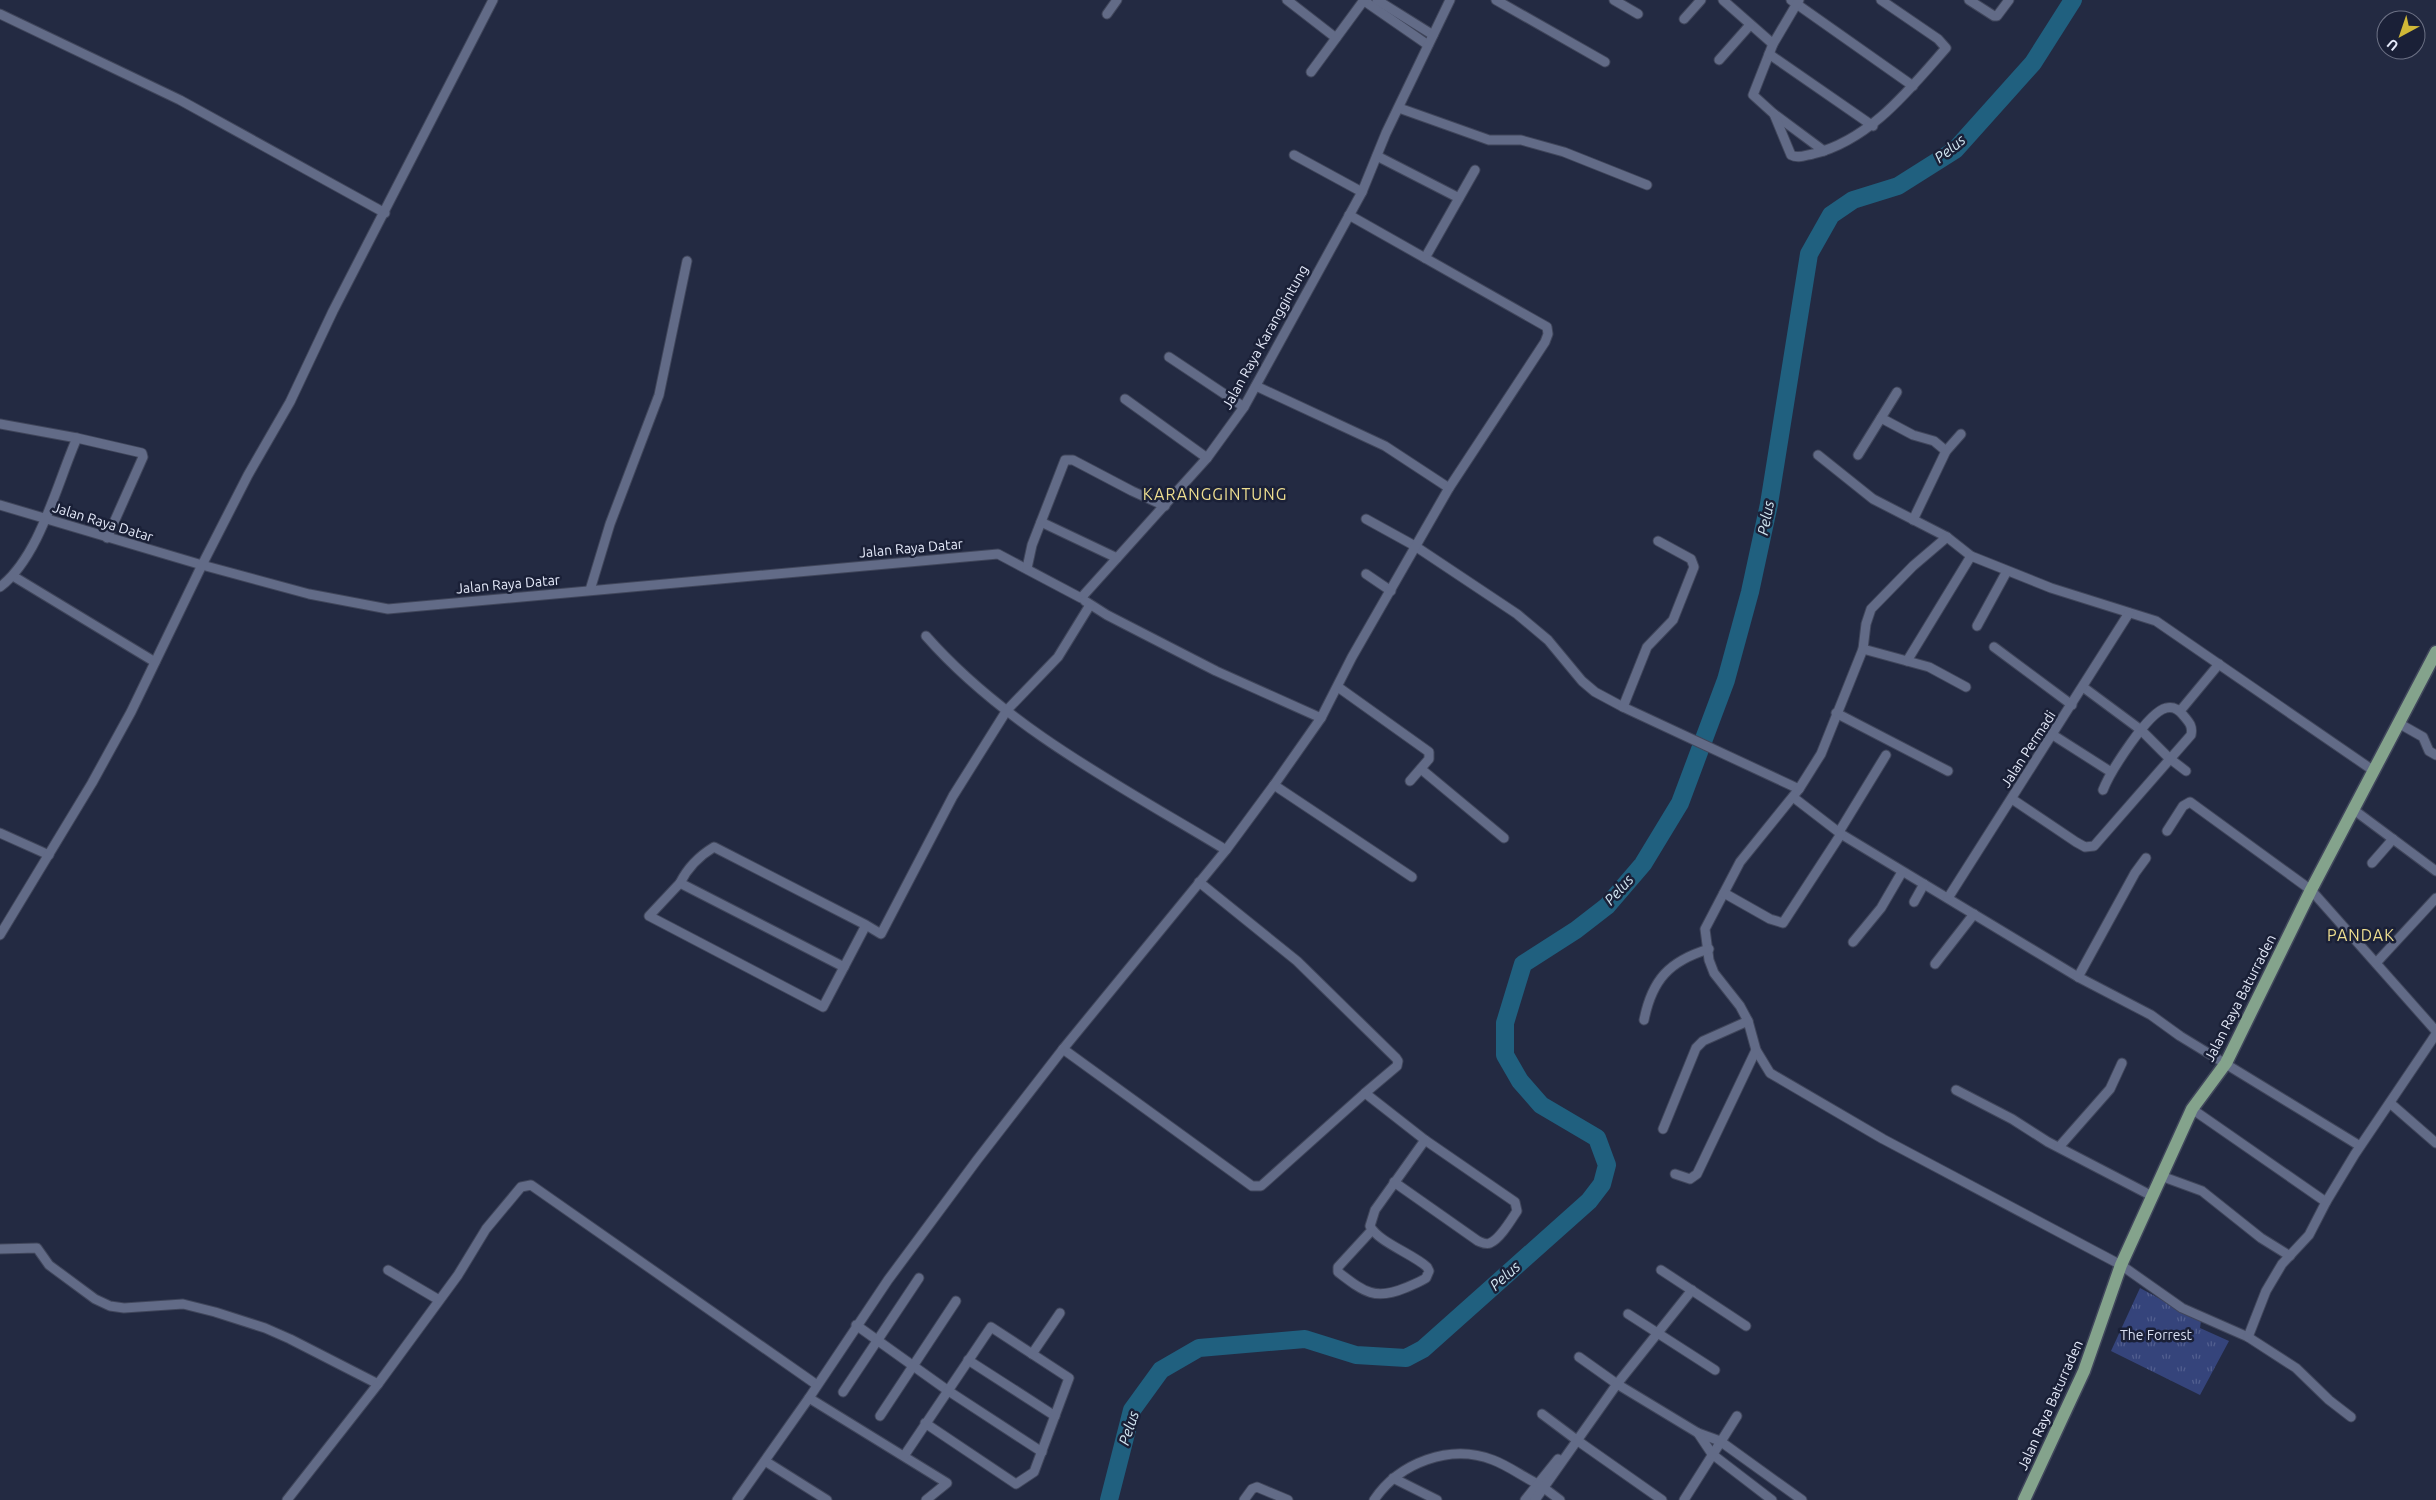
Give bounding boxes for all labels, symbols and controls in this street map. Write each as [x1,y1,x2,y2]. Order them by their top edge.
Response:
north arrow [2376,10,2426,60]
text: U [2384,36,2402,54]
water label: Pelus [1931,131,1969,166]
street label: Jalan Raya Karanggintung [1219,262,1311,412]
district label: KARANGGINTUNG [1143,485,1287,503]
water label: Pelus [1754,498,1777,537]
street label: Jalan Raya Datar [51,499,156,545]
street label: Jalan Raya Datar [858,535,964,561]
street label: Jalan Raya Datar [455,571,561,597]
street label: Jalan Permadi [1997,708,2059,790]
water label: Pelus [1601,870,1637,908]
district label: PANDAK [2327,926,2395,944]
street label: Jalan Raya Baturraden [2201,932,2279,1064]
water label: Pelus [1486,1257,1524,1294]
park label: The Forrest [2120,1327,2193,1343]
street label: Jalan Raya Baturraden [2014,1338,2086,1472]
water label: Pelus [1115,1408,1142,1447]

